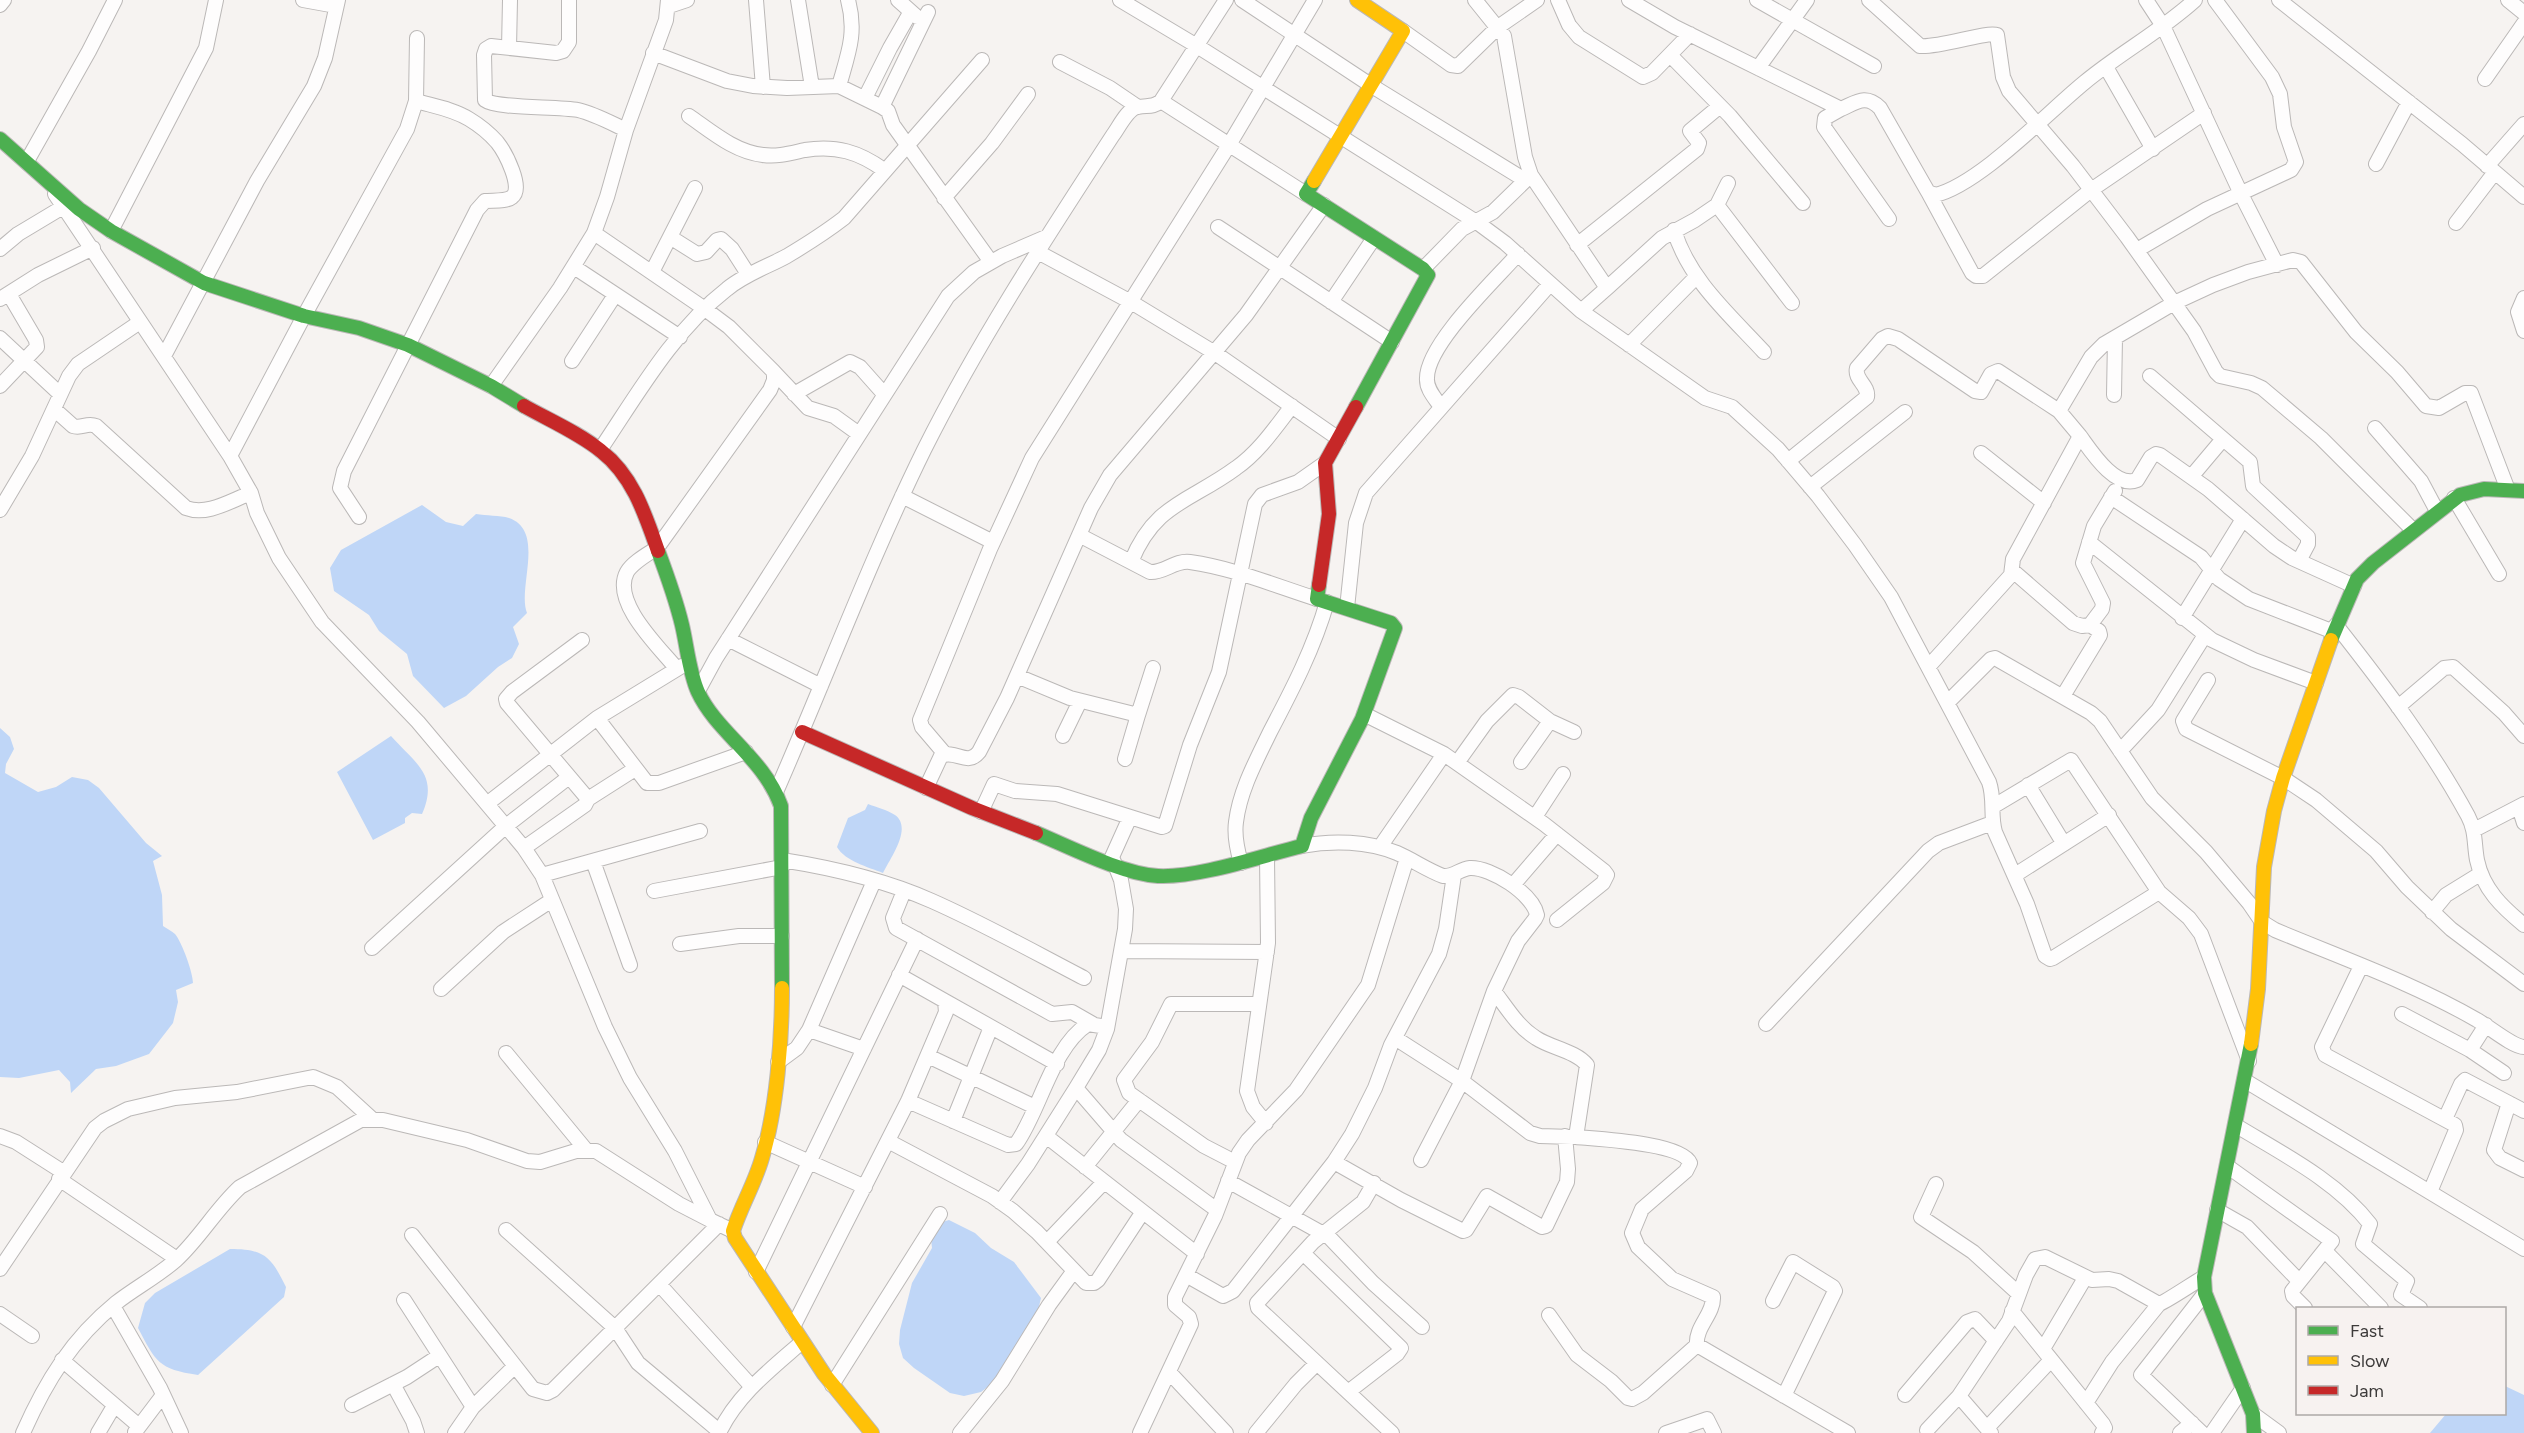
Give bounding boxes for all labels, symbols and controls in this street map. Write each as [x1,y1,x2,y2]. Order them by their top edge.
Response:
legend [2296,1307,2506,1415]
text: Fast [2350,1320,2384,1342]
text: Slow [2350,1350,2389,1372]
text: Jam [2350,1380,2384,1402]

